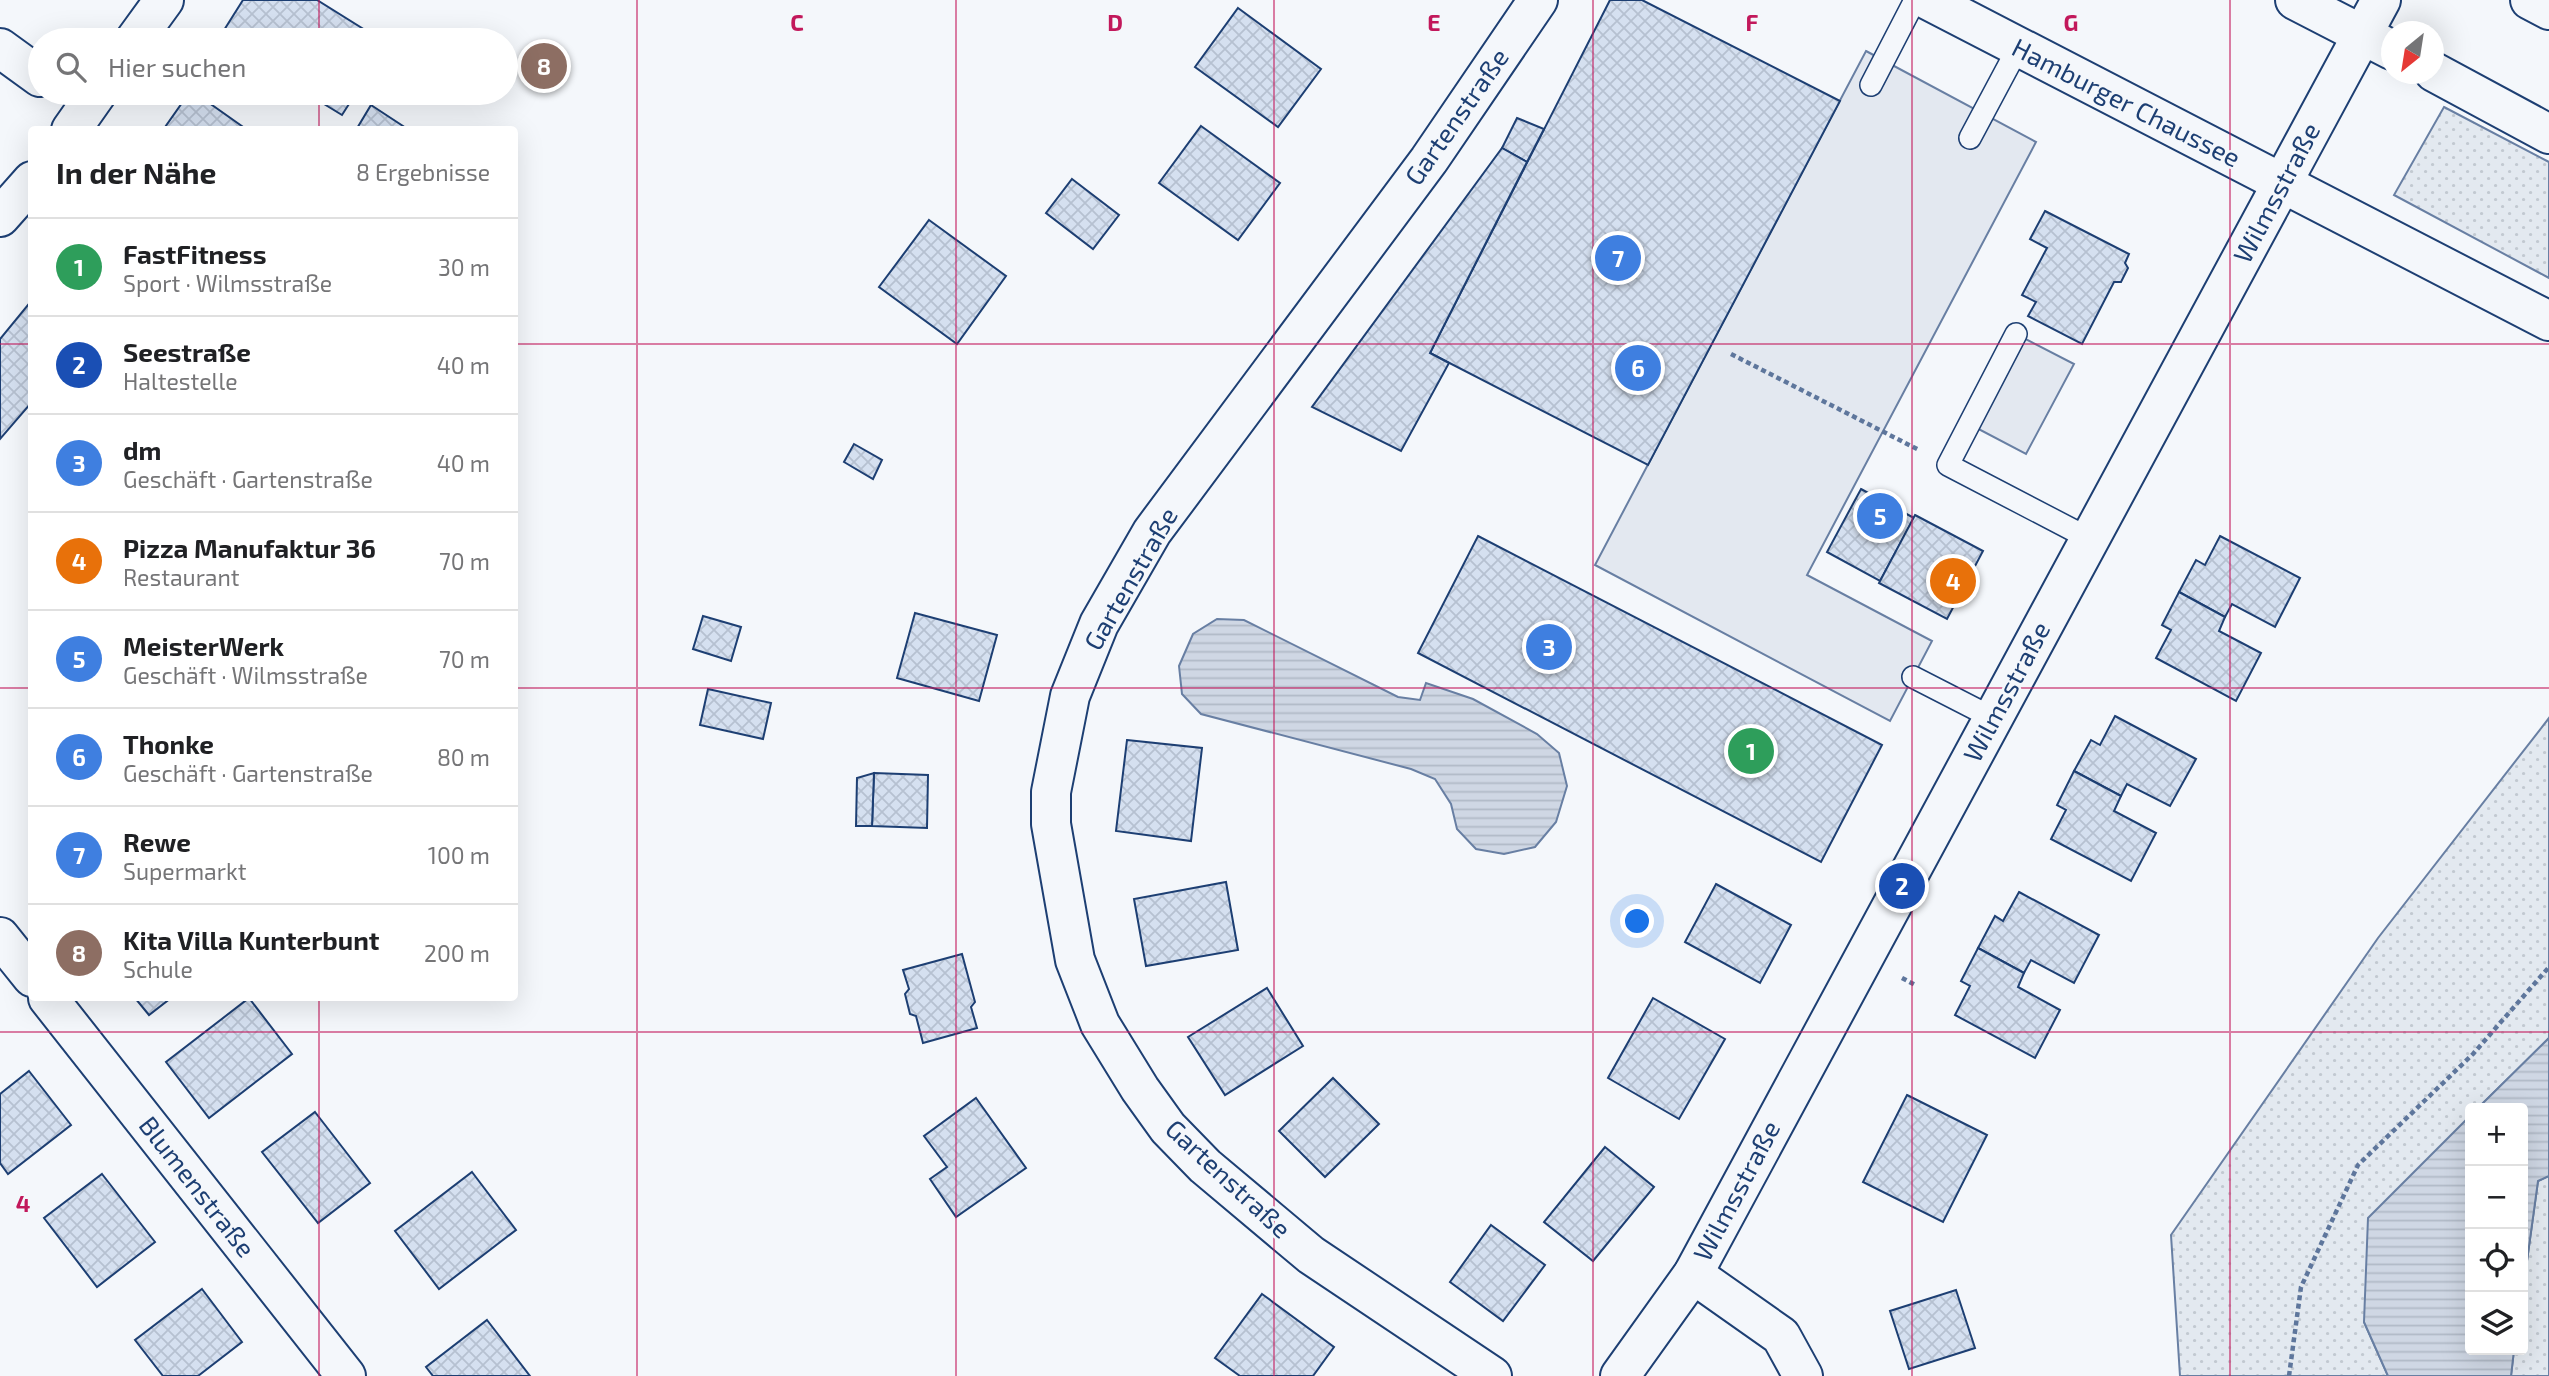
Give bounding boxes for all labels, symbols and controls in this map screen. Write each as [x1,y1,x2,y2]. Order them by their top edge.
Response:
text: C [790,8,804,36]
text: D [1107,8,1123,36]
text: E [1427,8,1441,36]
text: F [1746,8,1759,36]
text: G [2064,8,2078,36]
north arrow [2381,21,2444,84]
search box [28,28,518,105]
street label: Hamburger Chaussee [2007,31,2246,173]
pin: 8 [521,40,567,92]
street label: Gartenstraße [1397,42,1514,190]
icon: search [52,48,90,86]
text: Hier suchen [108,51,246,82]
street label: Wilmsstraße [2226,117,2326,268]
text: In der Nähe [56,154,217,190]
text: 8 Ergebnisse [356,158,490,186]
pin: 7 [1595,232,1641,284]
text: FastFitness [123,238,266,269]
text: 1 [74,253,84,281]
text: 30 m [438,253,490,281]
text: Sport · Wilmsstraße [123,269,332,297]
text: Seestraße [123,336,251,367]
pin: 6 [1615,342,1661,394]
text: 2 [72,351,86,379]
text: 40 m [437,351,490,379]
text: Haltestelle [123,367,238,395]
text: dm [123,434,161,465]
text: 3 [72,449,86,477]
text: 40 m [437,449,490,477]
text: Geschäft · Gartenstraße [123,465,373,493]
pin: 5 [1857,490,1903,542]
street label: Gartenstraße [1076,502,1183,655]
text: Pizza Manufaktur 36 [123,532,376,563]
text: 4 [72,547,86,575]
text: 70 m [439,547,490,575]
pin: 4 [1930,555,1976,607]
text: Restaurant [123,563,240,591]
street label: Wilmsstraße [1956,616,2056,767]
pin: 3 [1526,621,1572,673]
text: MeisterWerk [123,630,284,661]
text: 5 [73,645,85,673]
text: 70 m [439,645,490,673]
text: Geschäft · Wilmsstraße [123,661,368,689]
pin: 1 [1728,725,1774,777]
text: Thonke [123,728,214,759]
text: 6 [72,743,86,771]
text: 80 m [437,743,490,771]
text: Geschäft · Gartenstraße [123,759,373,787]
text: Rewe [123,826,191,857]
text: 7 [73,841,85,869]
text: 100 m [428,841,490,869]
text: Supermarkt [123,857,246,885]
pin: 2 [1879,860,1925,912]
your location [1620,904,1654,938]
text: Kita Villa Kunterbunt [123,924,379,955]
text: 8 [72,939,86,967]
text: 200 m [424,939,490,967]
text: Schule [123,955,193,983]
map controls [2465,1103,2528,1355]
button: + [2465,1103,2528,1166]
street label: Blumenstraße [134,1110,263,1263]
street label: Gartenstraße [1160,1112,1298,1244]
street label: Wilmsstraße [1686,1115,1786,1266]
button: − [2465,1166,2528,1229]
text: 4 [16,1189,30,1217]
button: locate [2465,1229,2528,1292]
button: layers [2465,1292,2528,1355]

